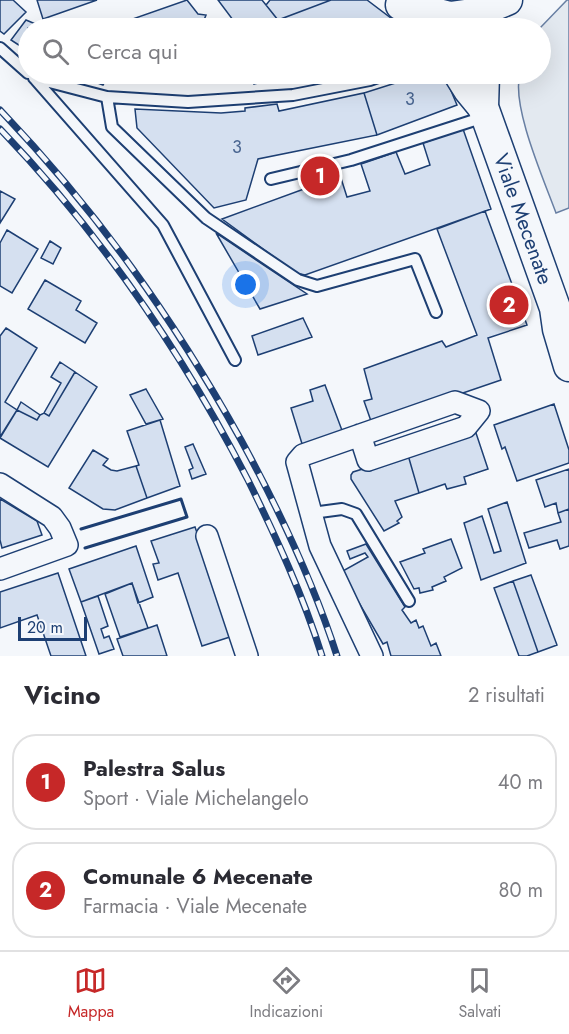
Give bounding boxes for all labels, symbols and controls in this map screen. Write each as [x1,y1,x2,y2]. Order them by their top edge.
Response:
search box [18,18,551,84]
icon: search [39,35,72,68]
text: Cerca qui [87,35,178,67]
house number: 3 [405,86,415,112]
house number: 3 [232,134,242,160]
street label: Viale Mecenate [486,149,560,289]
pin: 1 [300,154,340,198]
your location [231,270,260,299]
pin: 2 [490,282,528,328]
scale bar [18,614,87,642]
text: 20 m [27,616,63,639]
text: Vicino [24,676,101,714]
text: 2 risultati [468,681,545,710]
text: Palestra Salus [83,752,225,784]
text: 1 [40,768,51,797]
text: 40 m [498,768,543,797]
text: Sport · Viale Michelangelo [83,784,309,813]
text: Comunale 6 Mecenate [83,860,313,892]
text: 2 [39,876,52,905]
text: 80 m [498,876,543,905]
text: Farmacia · Viale Mecenate [83,892,307,921]
tab: Mappa [68,964,114,1023]
tab: Indicazioni [249,964,323,1023]
tab: Salvati [458,964,501,1023]

